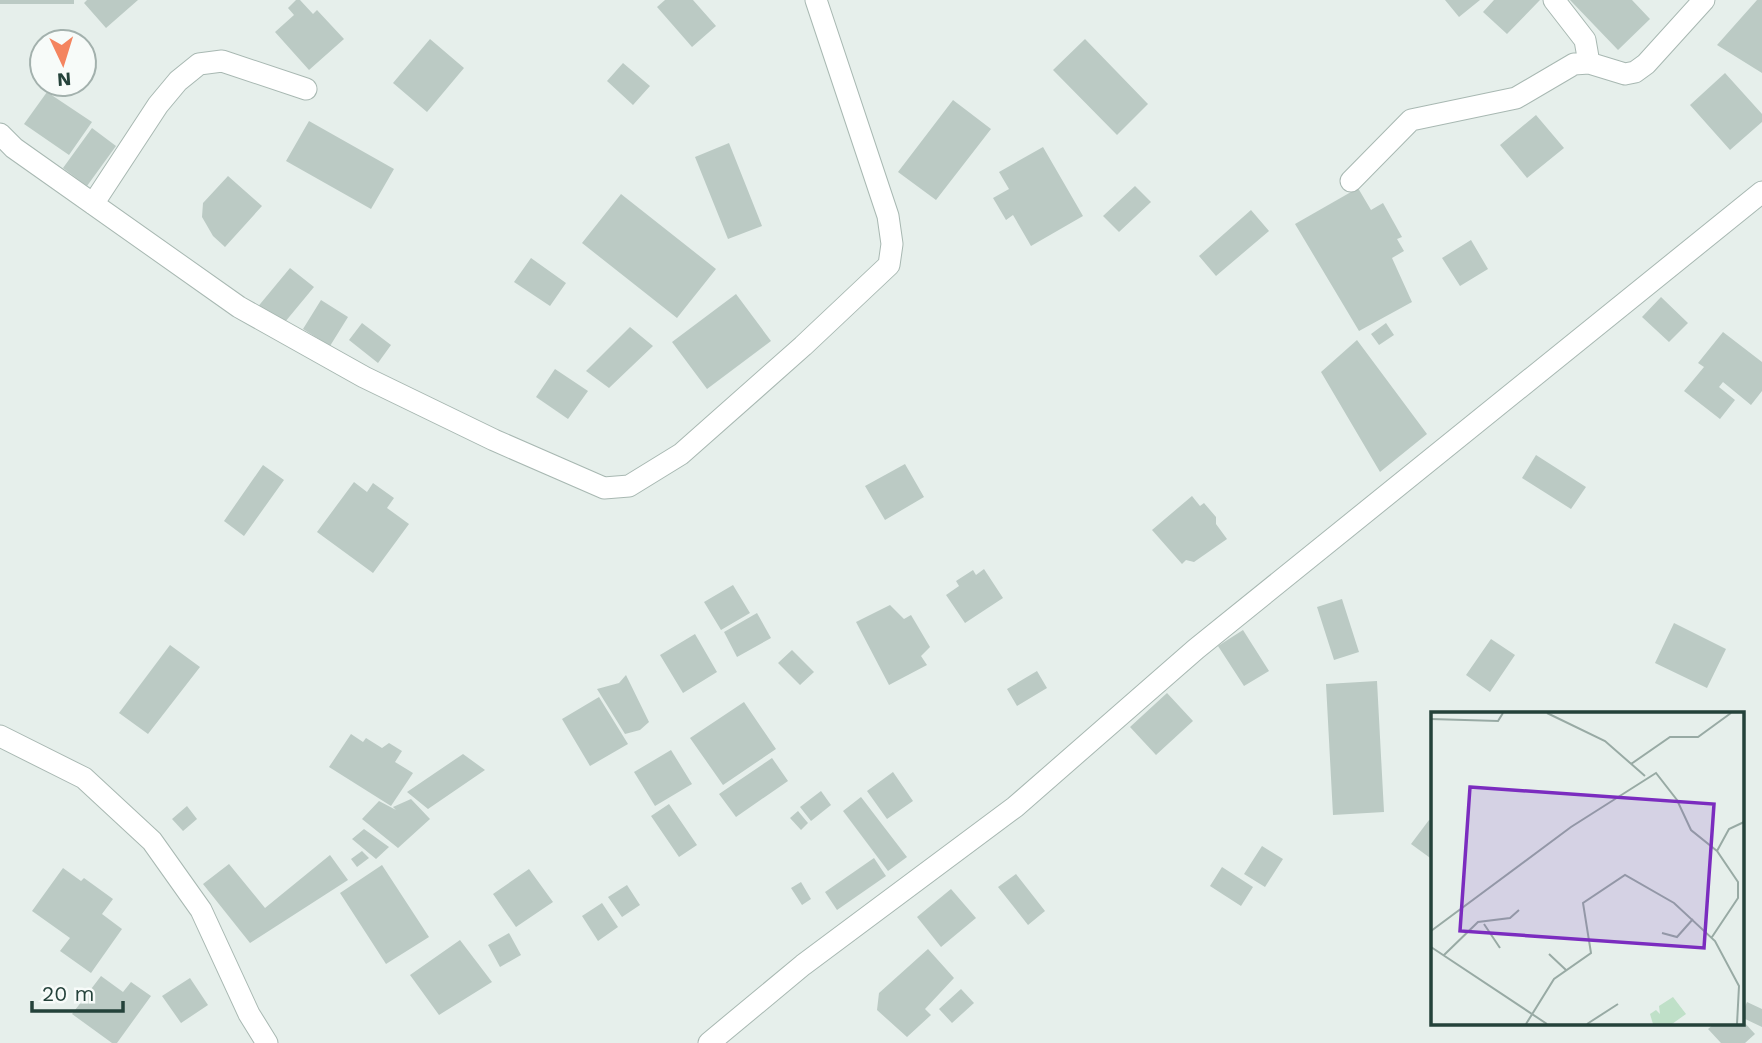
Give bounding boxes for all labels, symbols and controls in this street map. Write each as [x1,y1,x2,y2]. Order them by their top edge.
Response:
north arrow [28,28,98,98]
text: N [56,67,72,91]
inset map [1431,712,1744,1026]
scale bar [32,970,122,1014]
text: 20 m [42,981,94,1006]

